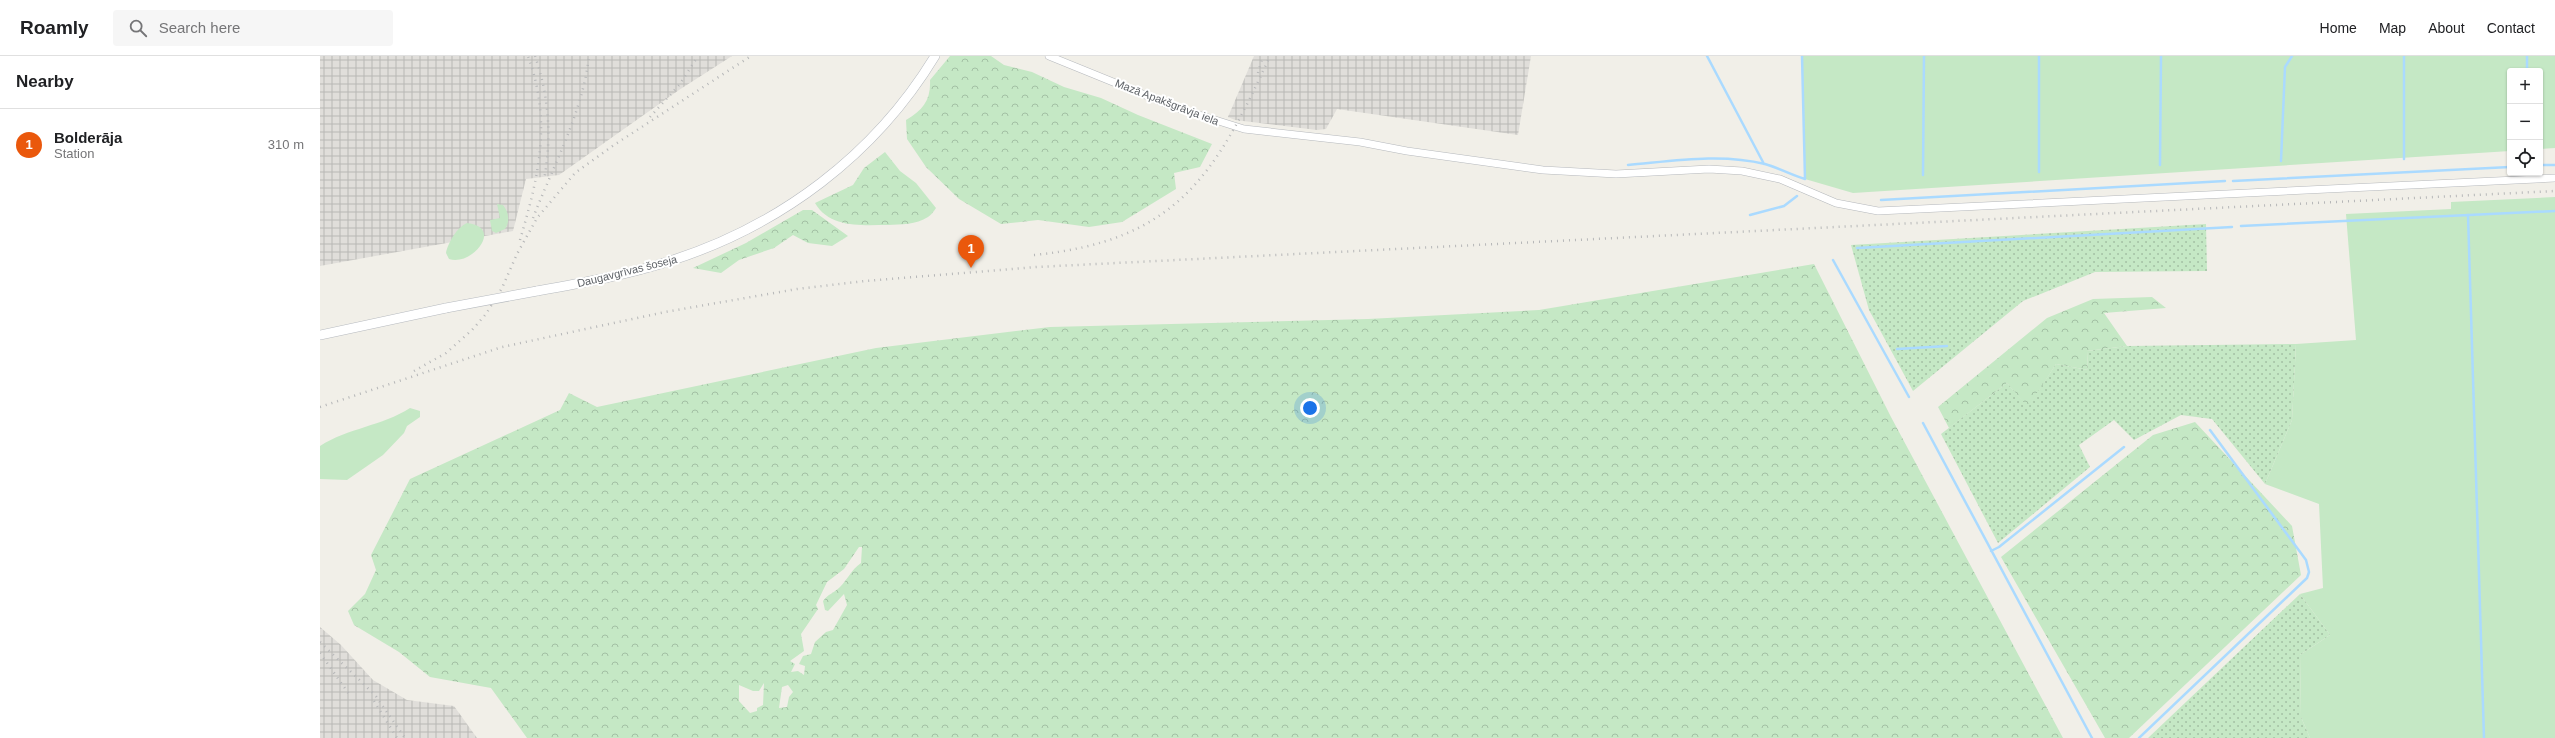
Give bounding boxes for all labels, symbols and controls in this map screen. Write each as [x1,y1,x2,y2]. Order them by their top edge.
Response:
search box [113,10,393,46]
text: Roamly [20,17,89,38]
icon: search [127,17,149,39]
text: Search here [159,19,240,36]
text: Home [2320,20,2357,36]
text: Map [2379,20,2406,36]
text: About [2428,20,2465,36]
text: Contact [2487,20,2535,36]
map controls [2507,68,2543,176]
button: + [2507,68,2543,104]
text: Nearby [16,72,74,91]
street label: Mazā Apakšgrāvja iela [1113,77,1221,128]
button: − [2507,104,2543,140]
text: Bolderāja [54,129,122,146]
text: 1 [25,137,33,152]
text: 310 m [268,137,304,152]
button: locate [2507,140,2543,176]
text: Station [54,146,94,161]
pin: 1 [958,235,984,268]
street label: Daugavgrīvas šoseja [576,253,679,289]
your location [1300,398,1320,418]

